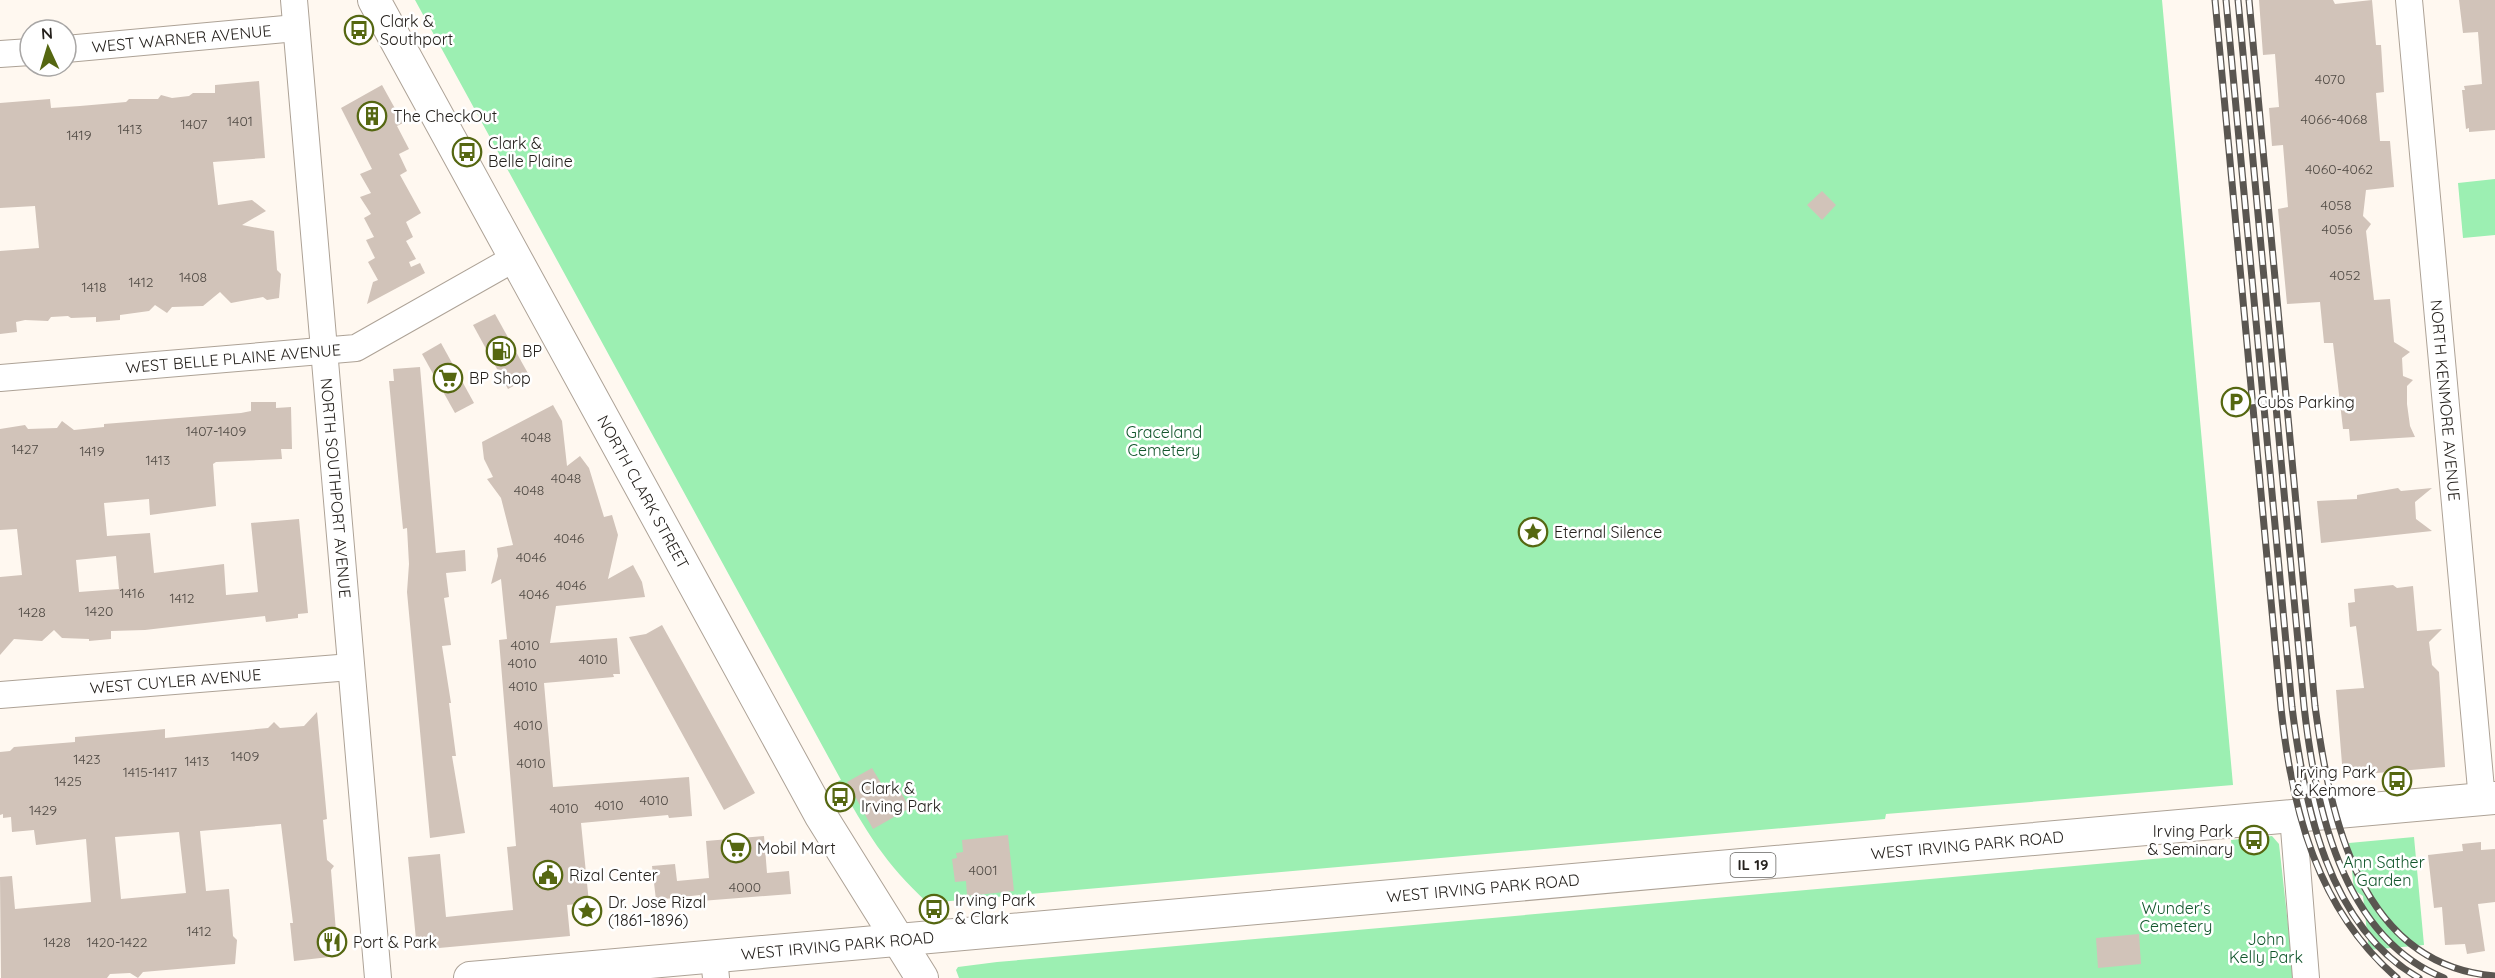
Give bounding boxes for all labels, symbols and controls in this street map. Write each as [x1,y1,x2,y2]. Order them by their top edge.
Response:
place label: Clark & Southport [380,11,453,49]
bus stop icon: Clark & Southport [343,14,375,46]
north arrow [18,18,78,78]
street label: WEST WARNER AVENUE [91,20,272,57]
text: N [40,23,54,43]
house number: 4070 [2315,70,2345,88]
building icon: The CheckOut [356,100,388,132]
place label: The CheckOut [393,106,497,126]
house number: 4066-4068 [2300,110,2368,128]
house number: 1401 [227,112,253,130]
house number: 1407 [180,115,208,133]
house number: 1413 [118,120,142,138]
house number: 1419 [66,126,92,144]
place label: Clark & Belle Plaine [488,133,573,171]
bus stop icon: Clark & Belle Plaine [451,136,483,168]
house number: 4060-4062 [2305,160,2373,178]
house number: 4058 [2321,196,2351,214]
house number: 4056 [2322,220,2353,238]
house number: 4052 [2329,266,2361,284]
house number: 1408 [179,268,207,286]
house number: 1412 [128,273,154,291]
house number: 1418 [82,278,106,296]
street label: NORTH KENMORE AVENUE [2426,299,2465,502]
fuel station icon: BP [485,335,517,367]
street label: WEST BELLE PLAINE AVENUE [125,339,342,377]
place label: BP [522,341,542,361]
supermarket icon: BP Shop [432,362,464,394]
place label: BP Shop [469,368,531,388]
street label: NORTH SOUTHPORT AVENUE [317,377,355,599]
parking icon: Cubs Parking [2220,386,2252,418]
place label: Cubs Parking [2257,392,2355,412]
street label: NORTH CLARK STREET [593,412,694,573]
house number: 1407-1409 [186,422,246,440]
park label: Graceland Cemetery [1126,422,1202,460]
house number: 4048 [521,428,551,446]
house number: 1427 [11,440,39,458]
house number: 1419 [79,442,105,460]
house number: 1413 [146,451,170,469]
house number: 4048 [551,469,581,487]
house number: 4048 [514,481,544,499]
place icon: Eternal Silence [1517,516,1549,548]
place label: Eternal Silence [1554,522,1662,542]
house number: 4046 [554,529,585,547]
house number: 4046 [516,548,547,566]
house number: 4046 [556,576,587,594]
house number: 1416 [120,584,145,602]
house number: 4046 [519,585,550,603]
house number: 1412 [169,589,195,607]
house number: 1420 [85,602,113,620]
house number: 1428 [18,603,46,621]
house number: 4010 [510,636,540,654]
house number: 4010 [578,650,608,668]
house number: 4010 [507,654,537,672]
street label: WEST CUYLER AVENUE [89,664,262,698]
house number: 4010 [508,677,538,695]
house number: 4010 [513,716,543,734]
house number: 1409 [231,747,259,765]
house number: 1423 [73,750,101,768]
house number: 1413 [185,752,209,770]
house number: 4010 [516,754,546,772]
place label: Irving Park & Kenmore [2293,762,2376,800]
house number: 1415-1417 [123,763,177,781]
bus stop icon: Irving Park & Kenmore [2381,765,2413,797]
house number: 1425 [54,772,82,790]
place label: Clark & Irving Park [861,778,941,816]
bus stop icon: Clark & Irving Park [824,781,856,813]
house number: 4010 [639,791,669,809]
house number: 4010 [594,796,624,814]
house number: 4010 [549,799,579,817]
house number: 1429 [29,801,57,819]
place label: Irving Park & Seminary [2148,821,2233,859]
bus stop icon: Irving Park & Seminary [2238,824,2270,856]
street label: WEST IRVING PARK ROAD [1870,826,2064,863]
supermarket icon: Mobil Mart [720,832,752,864]
place label: Mobil Mart [757,838,836,858]
park label: Ann Sather Garden [2343,852,2425,890]
road number: IL 19 [1730,853,1776,877]
public building icon: Rizal Center [532,859,564,891]
house number: 4001 [968,861,998,879]
place label: Rizal Center [569,865,658,885]
street label: WEST IRVING PARK ROAD [1386,869,1580,906]
house number: 4000 [729,878,761,896]
place label: Irving Park & Clark [955,890,1035,928]
place label: Dr. Jose Rizal (1861–1896) [608,892,706,930]
bus stop icon: Irving Park & Clark [918,893,950,925]
place icon: Dr. Jose Rizal (1861–1896) [571,895,603,927]
park label: Wunder's Cemetery [2140,898,2212,936]
house number: 1412 [186,922,212,940]
restaurant icon: Port & Park [316,926,348,958]
street label: WEST IRVING PARK ROAD [740,927,935,964]
park label: John Kelly Park [2229,929,2303,967]
place label: Port & Park [353,932,437,952]
house number: 1428 [43,933,71,951]
house number: 1420-1422 [86,933,148,951]

